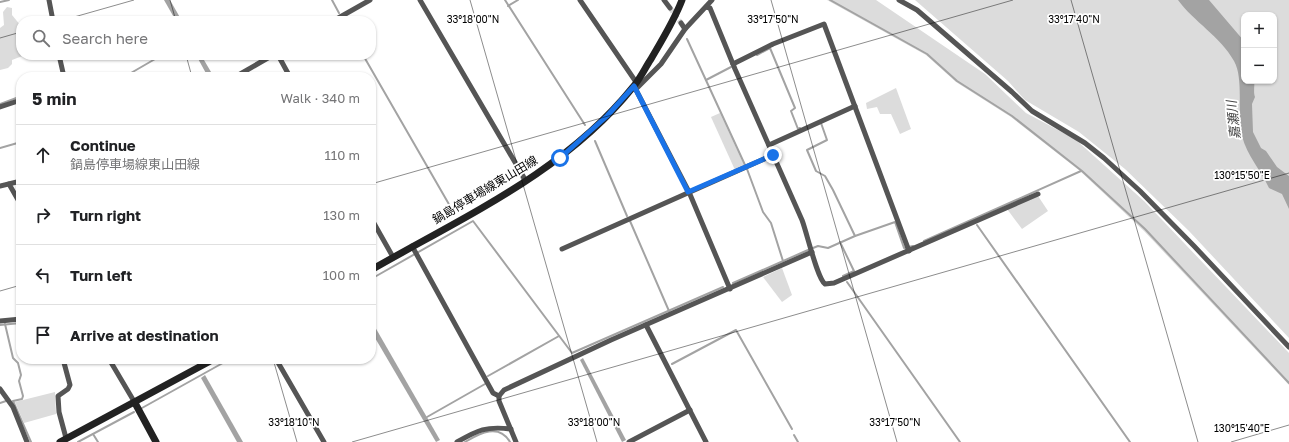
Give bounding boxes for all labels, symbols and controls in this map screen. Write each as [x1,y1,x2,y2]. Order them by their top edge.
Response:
map controls [1241,12,1277,84]
button: + [1241,12,1277,48]
text: 33°18'00"N [447,13,499,25]
text: 33°17'50"N [747,13,799,25]
text: 33°17'40"N [1048,13,1100,25]
search box [16,16,376,60]
icon: search [30,27,52,49]
text: Search here [62,29,148,47]
button: − [1241,48,1277,84]
text: 5 min [32,88,76,109]
text: Walk · 340 m [280,90,360,106]
water label: 嘉瀬川 [1223,98,1243,140]
text: Continue [70,136,136,154]
icon: ahead [32,144,54,166]
route end [764,146,782,164]
text: 110 m [325,147,360,163]
route start [551,149,569,167]
street label: 鍋島停車場線東山田線 [429,152,540,227]
text: 鍋島停車場線東山田線 [70,156,200,172]
text: 130°15'50"E [1214,169,1270,181]
icon: right [32,204,54,226]
text: Turn right [70,206,141,224]
text: 130 m [323,207,360,223]
icon: left [32,264,54,286]
text: Turn left [70,266,132,284]
text: 100 m [323,267,360,283]
icon: arrive [32,324,54,346]
text: Arrive at destination [70,326,219,344]
text: 33°18'10"N [268,416,320,428]
text: 33°18'00"N [568,416,620,428]
text: 33°17'50"N [869,416,921,428]
text: 130°15'40"E [1214,422,1270,434]

